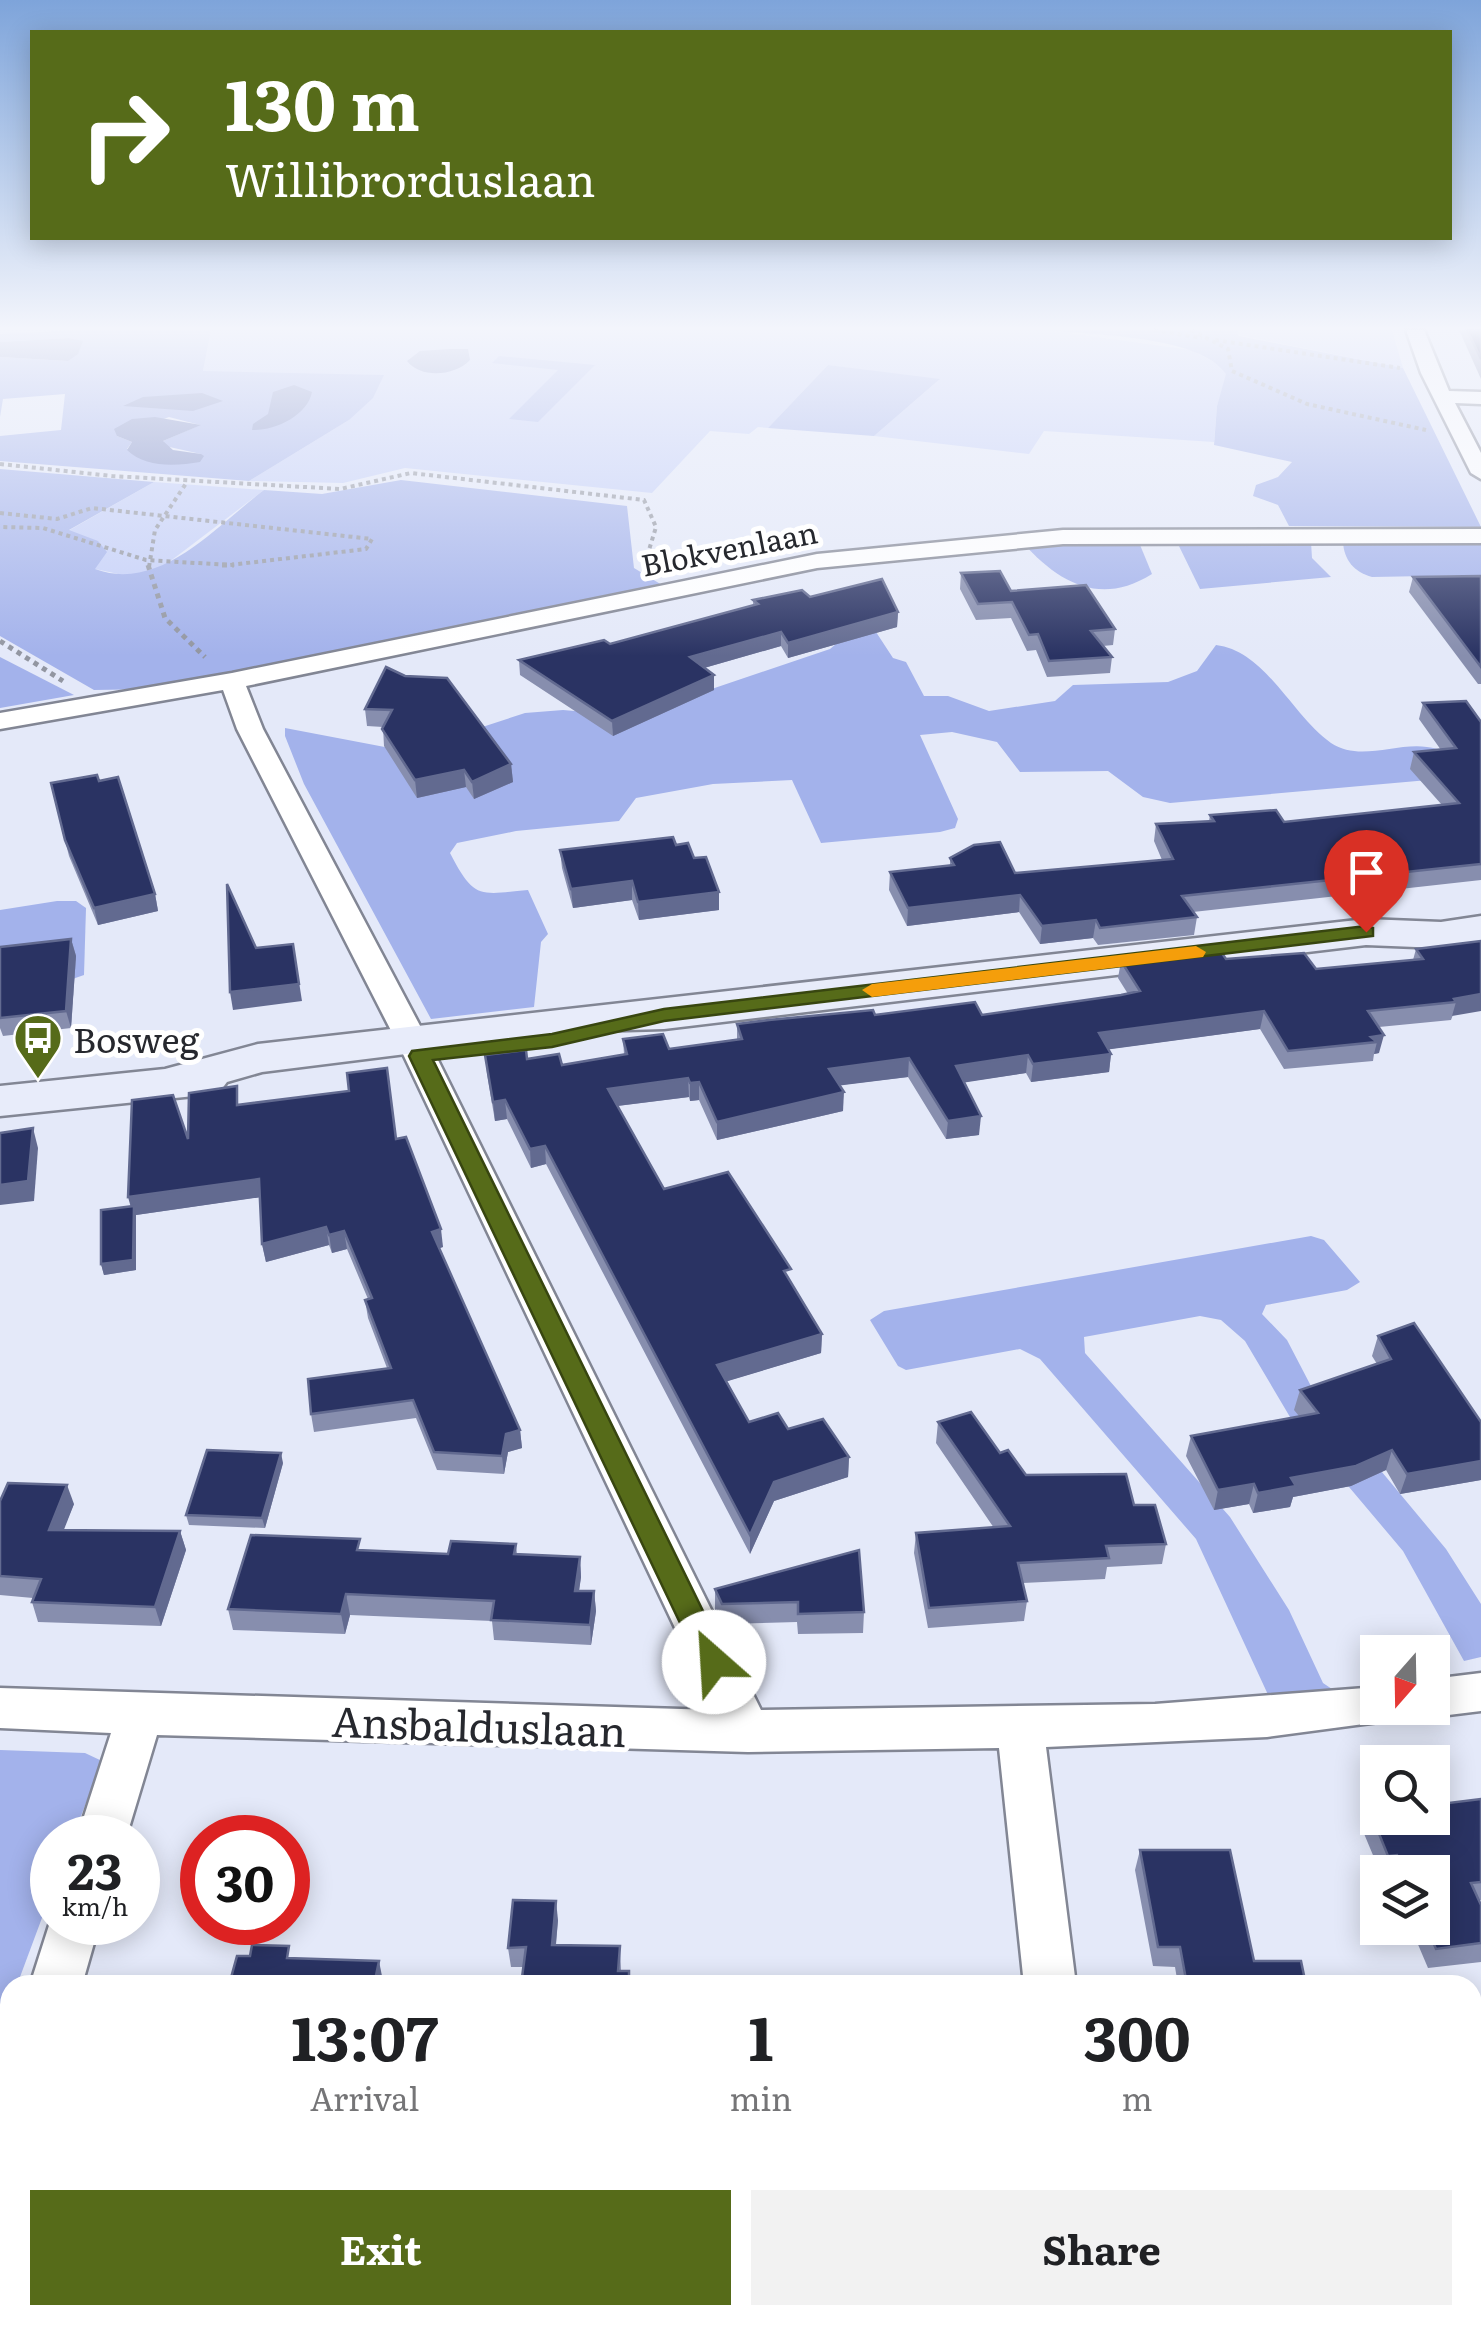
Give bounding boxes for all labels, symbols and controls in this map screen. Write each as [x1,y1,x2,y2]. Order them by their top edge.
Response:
text: 130 m [225,49,420,153]
icon: right [60,70,190,200]
text: Willibrorduslaan [225,144,596,211]
street label: Blokvenlaan [637,508,821,586]
pin [1324,830,1409,933]
icon: arrive [1339,845,1394,900]
bus stop icon: Bosweg [12,1012,64,1080]
place label: Bosweg [73,1012,200,1064]
position arrow [662,1610,766,1714]
north arrow [1360,1635,1450,1725]
map controls [1360,1635,1450,1945]
street label: Ansbalduslaan [331,1688,627,1760]
button: search [1360,1745,1450,1835]
speed limit sign: 30 [180,1815,310,1945]
text: 23 [68,1831,122,1905]
button: layers [1360,1855,1450,1945]
text: km/h [62,1887,128,1924]
text: 13:07 [291,1990,438,2079]
text: 1 [748,1990,773,2079]
text: 300 [1083,1990,1191,2079]
text: Arrival [310,2073,419,2121]
text: min [729,2073,792,2121]
text: m [1122,2073,1153,2121]
button: Exit [30,2190,731,2305]
button: Share [751,2190,1452,2305]

